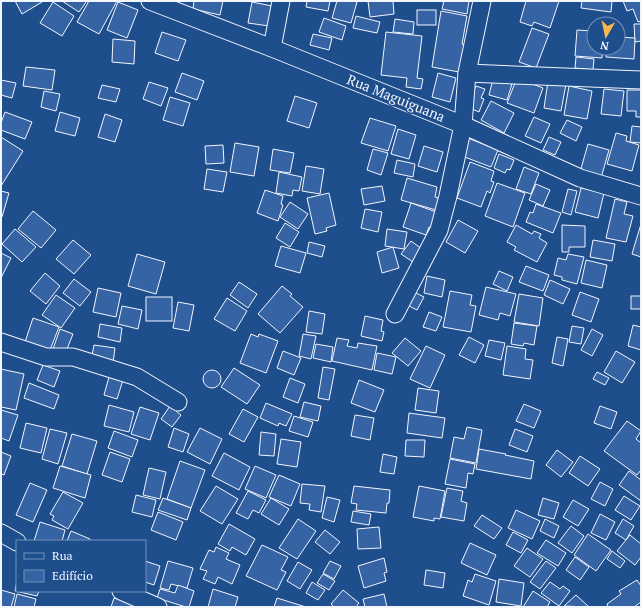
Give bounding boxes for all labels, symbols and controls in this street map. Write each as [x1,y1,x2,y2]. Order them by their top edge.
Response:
north arrow [586,16,626,56]
text: N [599,38,610,53]
street label: Rua Maguiguana [344,69,448,126]
legend [16,540,146,592]
text: Rua [52,548,73,563]
text: Edifício [52,568,93,583]

